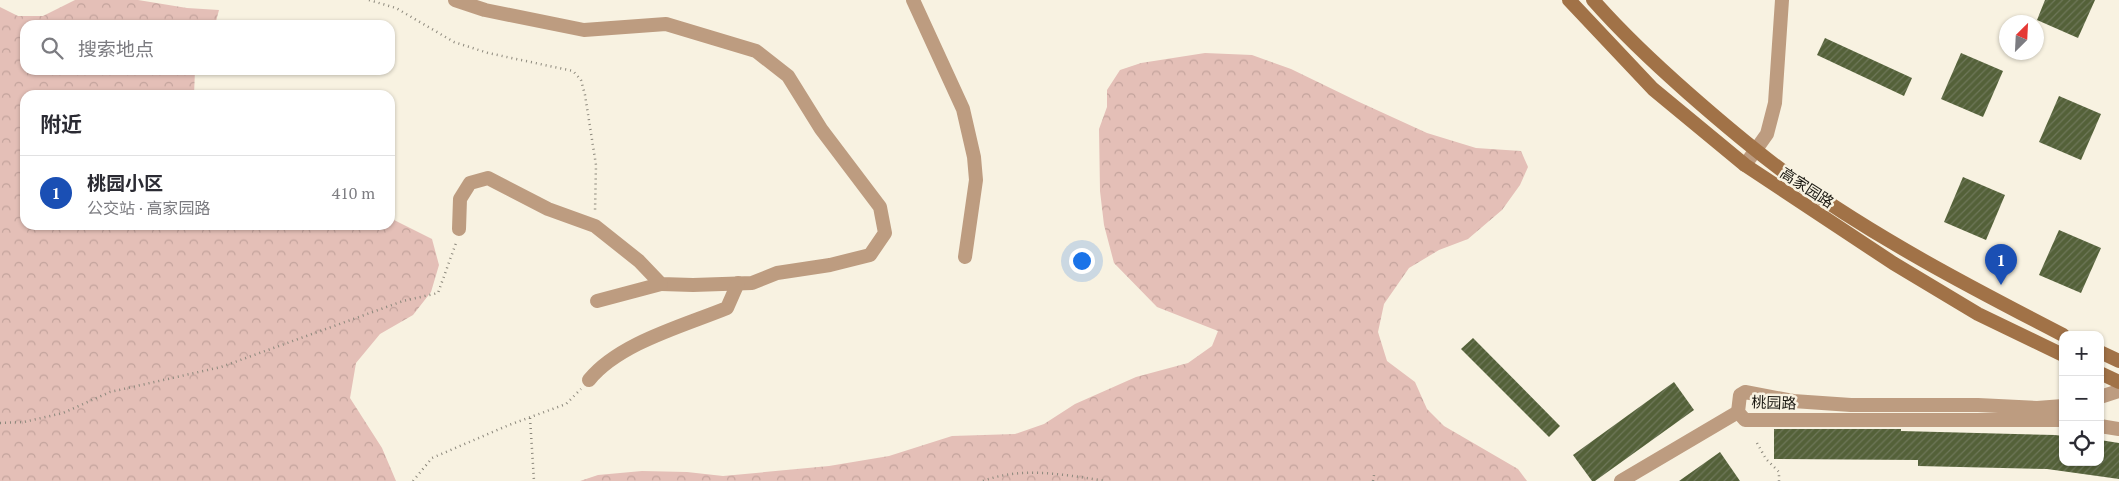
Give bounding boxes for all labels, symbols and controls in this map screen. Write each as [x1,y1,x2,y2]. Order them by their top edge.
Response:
north arrow [1999,15,2044,60]
search box [20,20,395,75]
icon: search [38,34,66,62]
text: 搜索地点 [78,36,154,61]
text: 附近 [40,110,82,138]
street label: 高家园路 [1777,162,1838,212]
text: 桃园小区 [87,170,163,195]
text: 1 [51,182,61,204]
text: 410 m [332,182,375,204]
text: 公交站 · 高家园路 [87,197,211,219]
pin: 1 [1985,244,2017,285]
your location [1069,248,1095,274]
map controls [2059,331,2104,466]
button: + [2059,331,2104,376]
button: − [2059,376,2104,421]
street label: 桃园路 [1751,391,1797,413]
button: locate [2059,421,2104,466]

